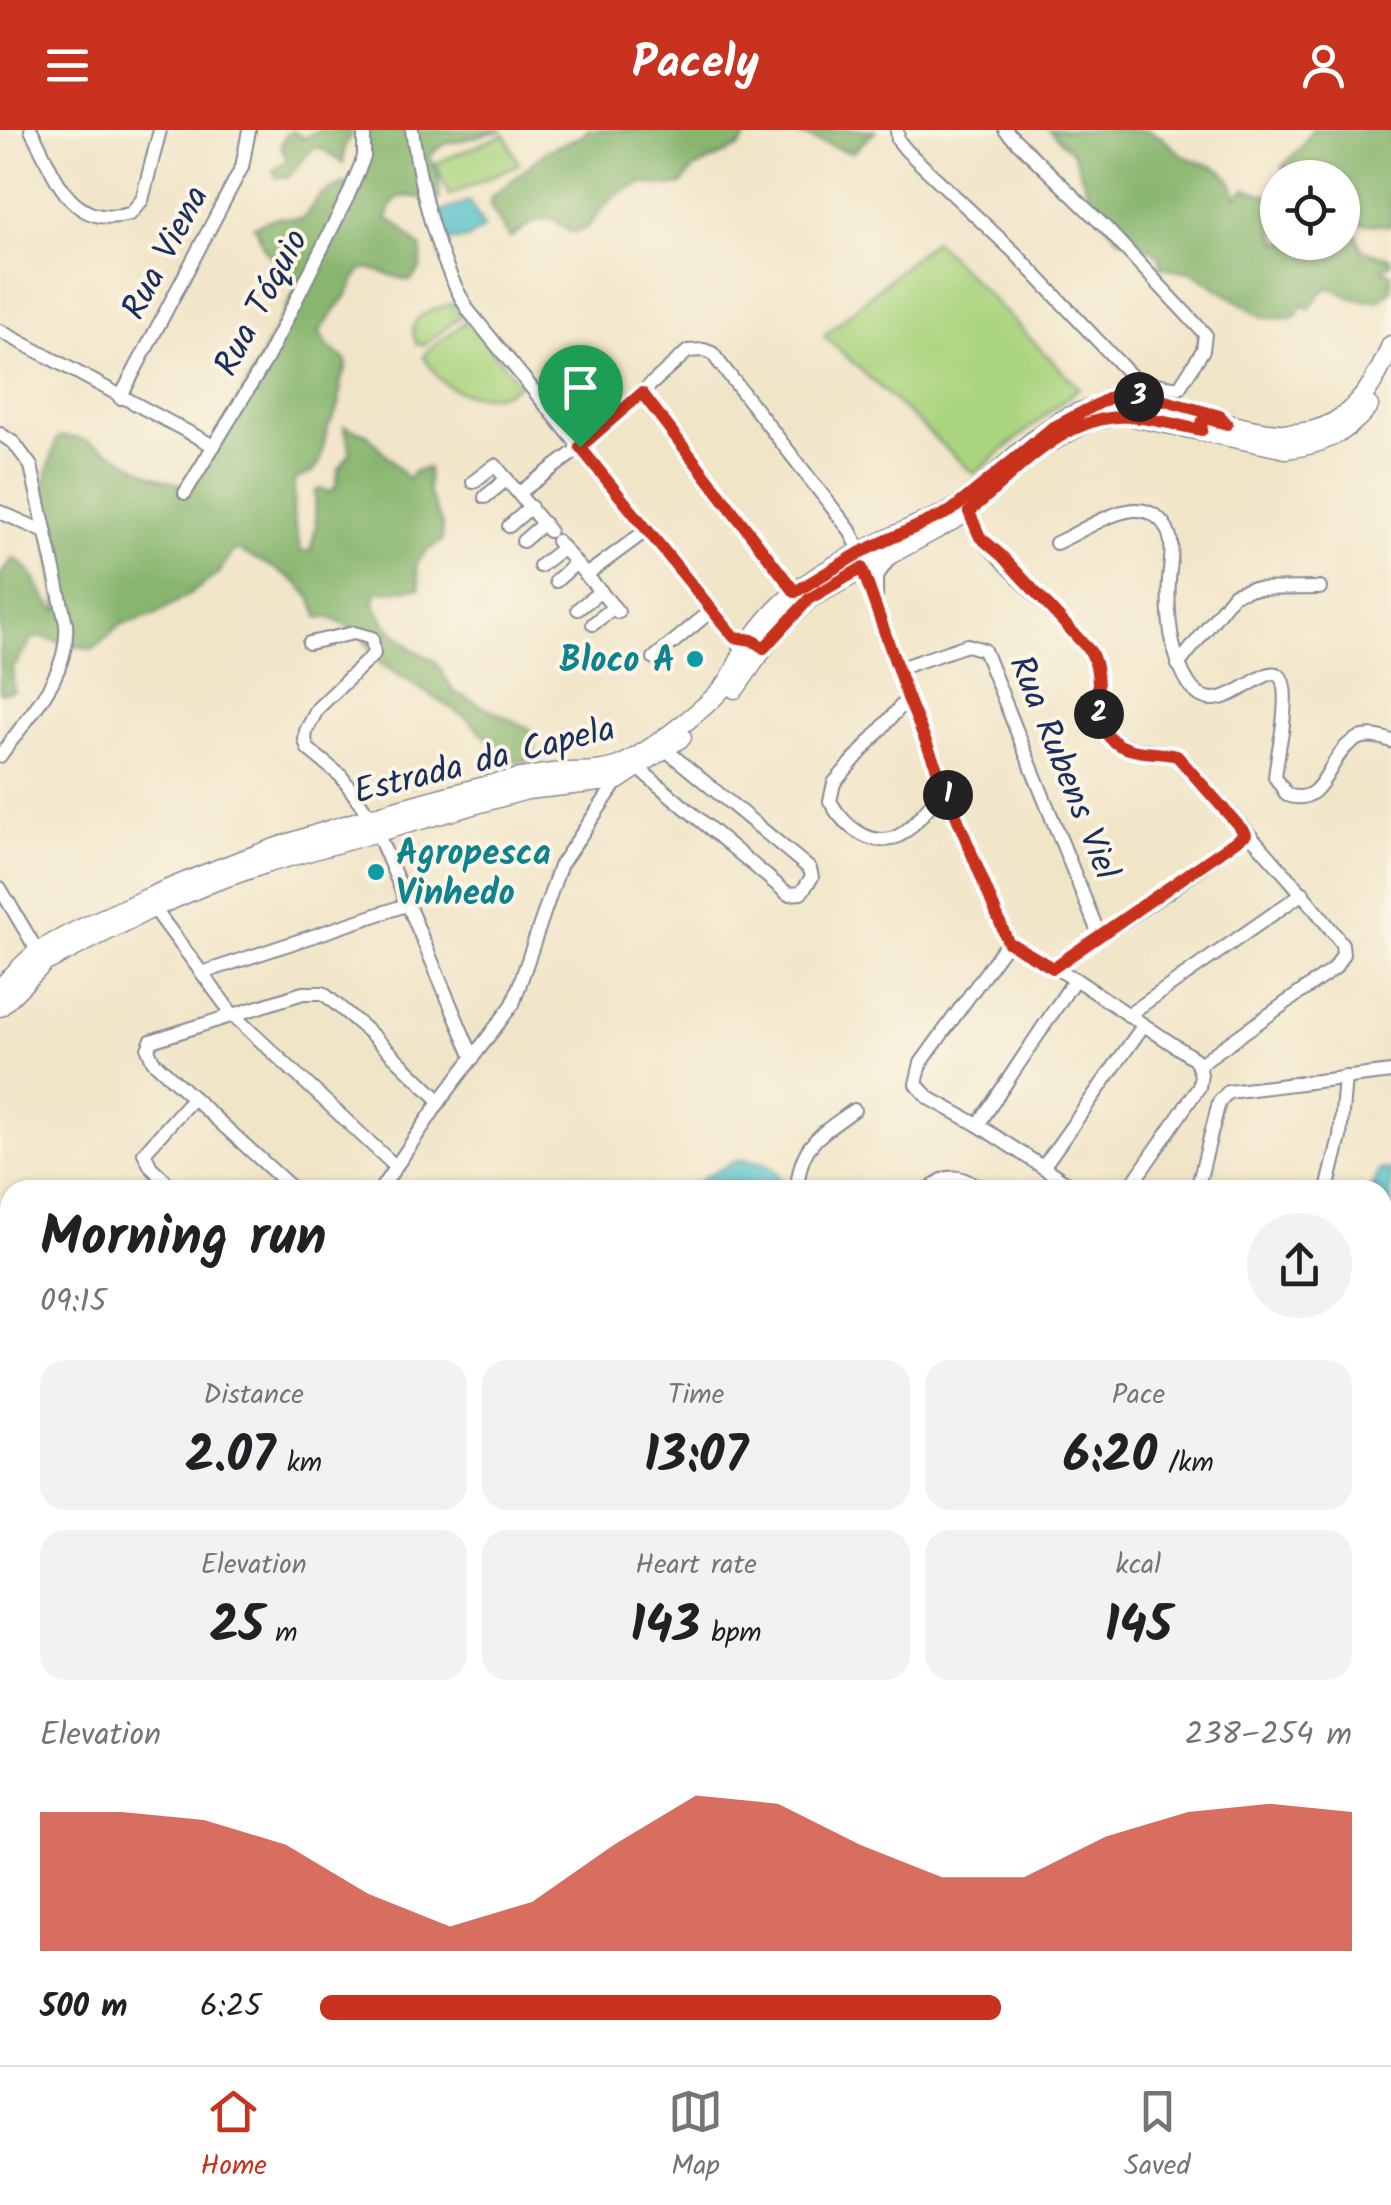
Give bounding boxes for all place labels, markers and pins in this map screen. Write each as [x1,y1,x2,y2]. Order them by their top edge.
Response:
pin [538,345,623,448]
pin: 3 [1114,372,1164,422]
place label: Bloco A [559,634,675,690]
marker: Bloco A [684,648,706,670]
pin: 2 [1074,689,1124,739]
pin: 1 [923,770,973,820]
place label: Agropesca Vinhedo [396,827,551,923]
marker: Agropesca Vinhedo [365,861,387,883]

